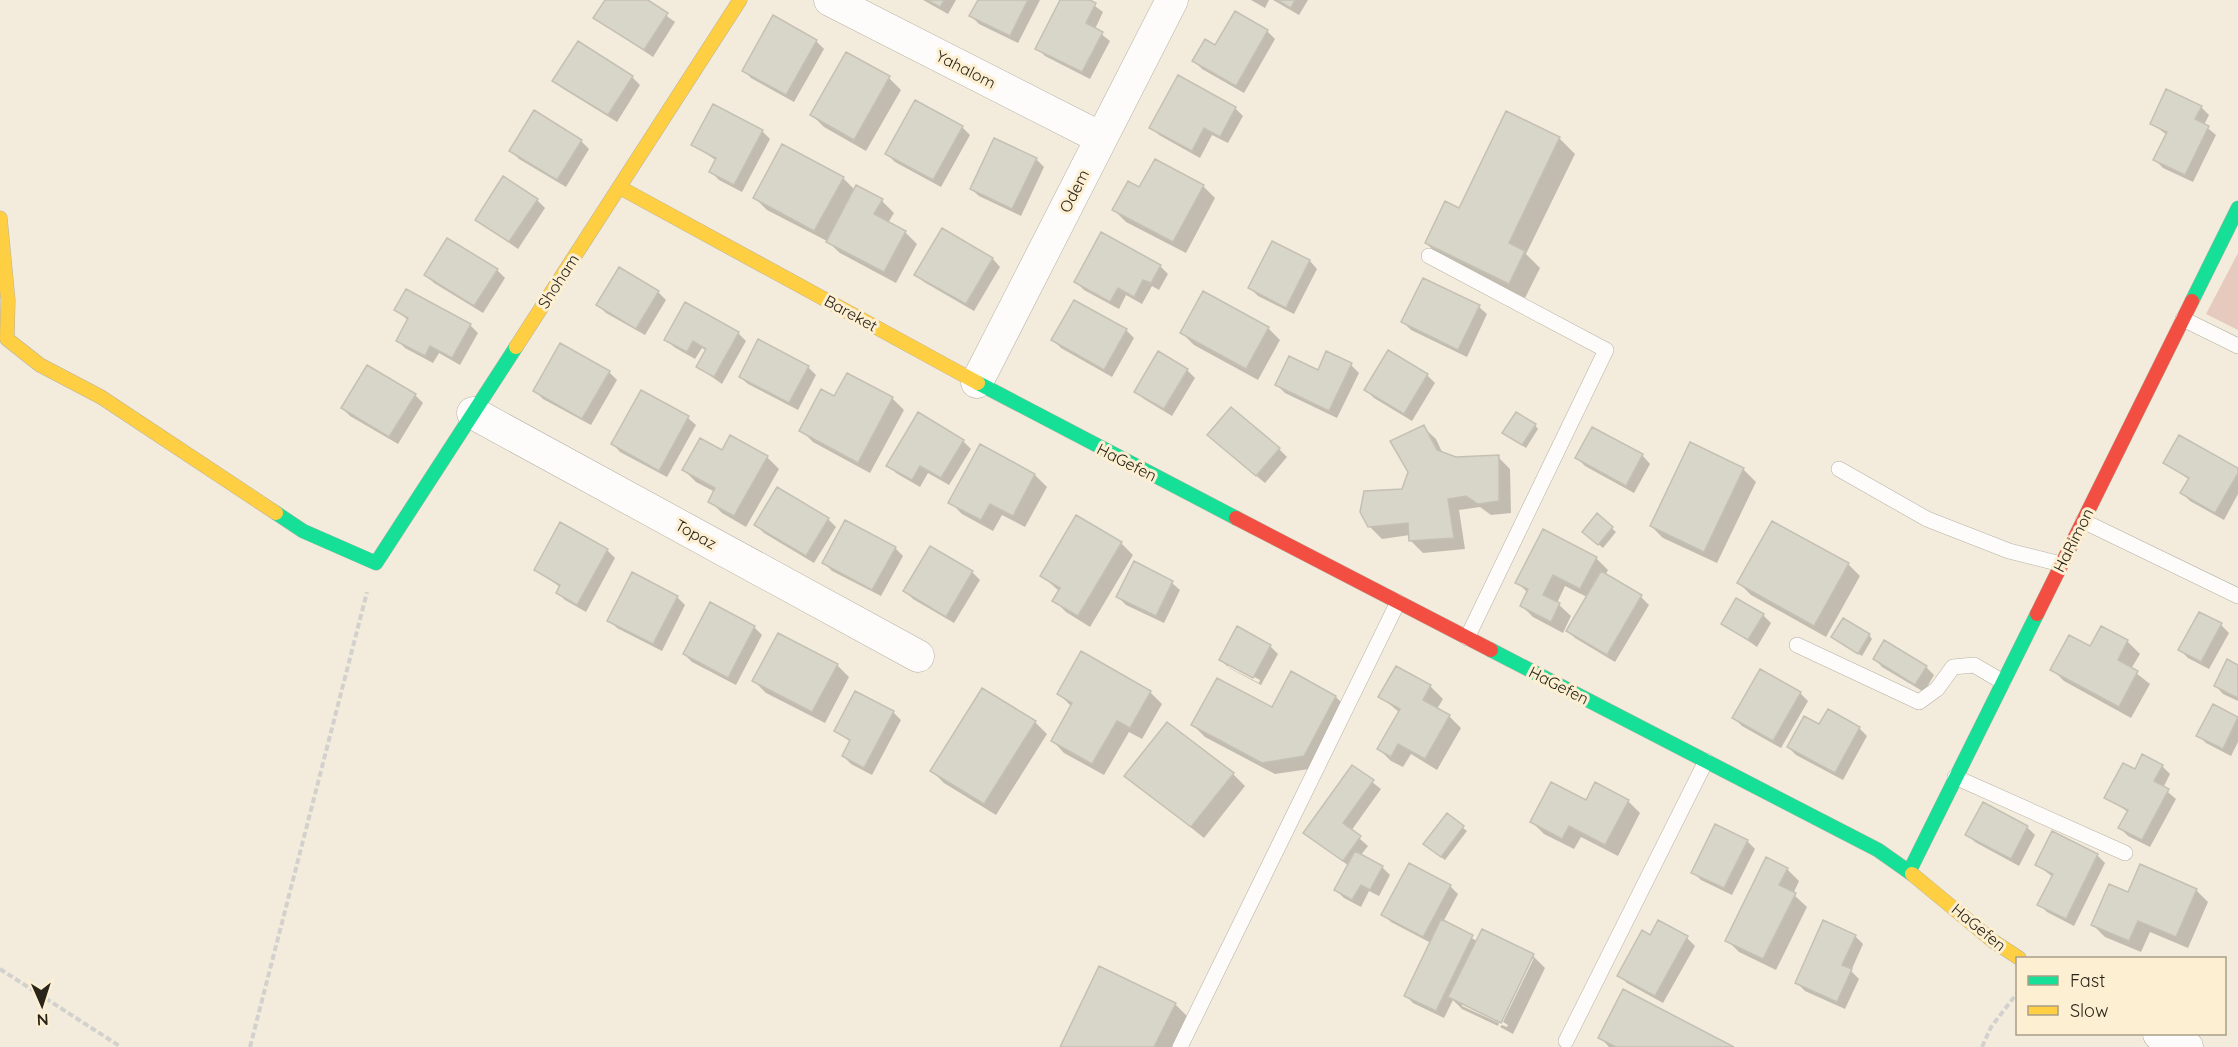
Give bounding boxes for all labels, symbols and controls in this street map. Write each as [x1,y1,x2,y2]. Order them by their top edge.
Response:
street label: Yahalom [933,45,999,93]
street label: Odem [1055,166,1093,216]
street label: Shoham [533,250,583,312]
street label: Bareket [821,290,881,336]
street label: HaGefen [1094,438,1160,486]
street label: HaRimon [2048,505,2098,575]
street label: Topaz [672,514,720,554]
street label: HaGefen [1526,661,1592,709]
street label: HaGefen [1948,899,2010,955]
legend [2016,957,2226,1035]
text: Fast [2070,969,2105,992]
north arrow [12,975,72,1035]
text: Slow [2070,999,2108,1022]
text: N [36,1010,49,1030]

